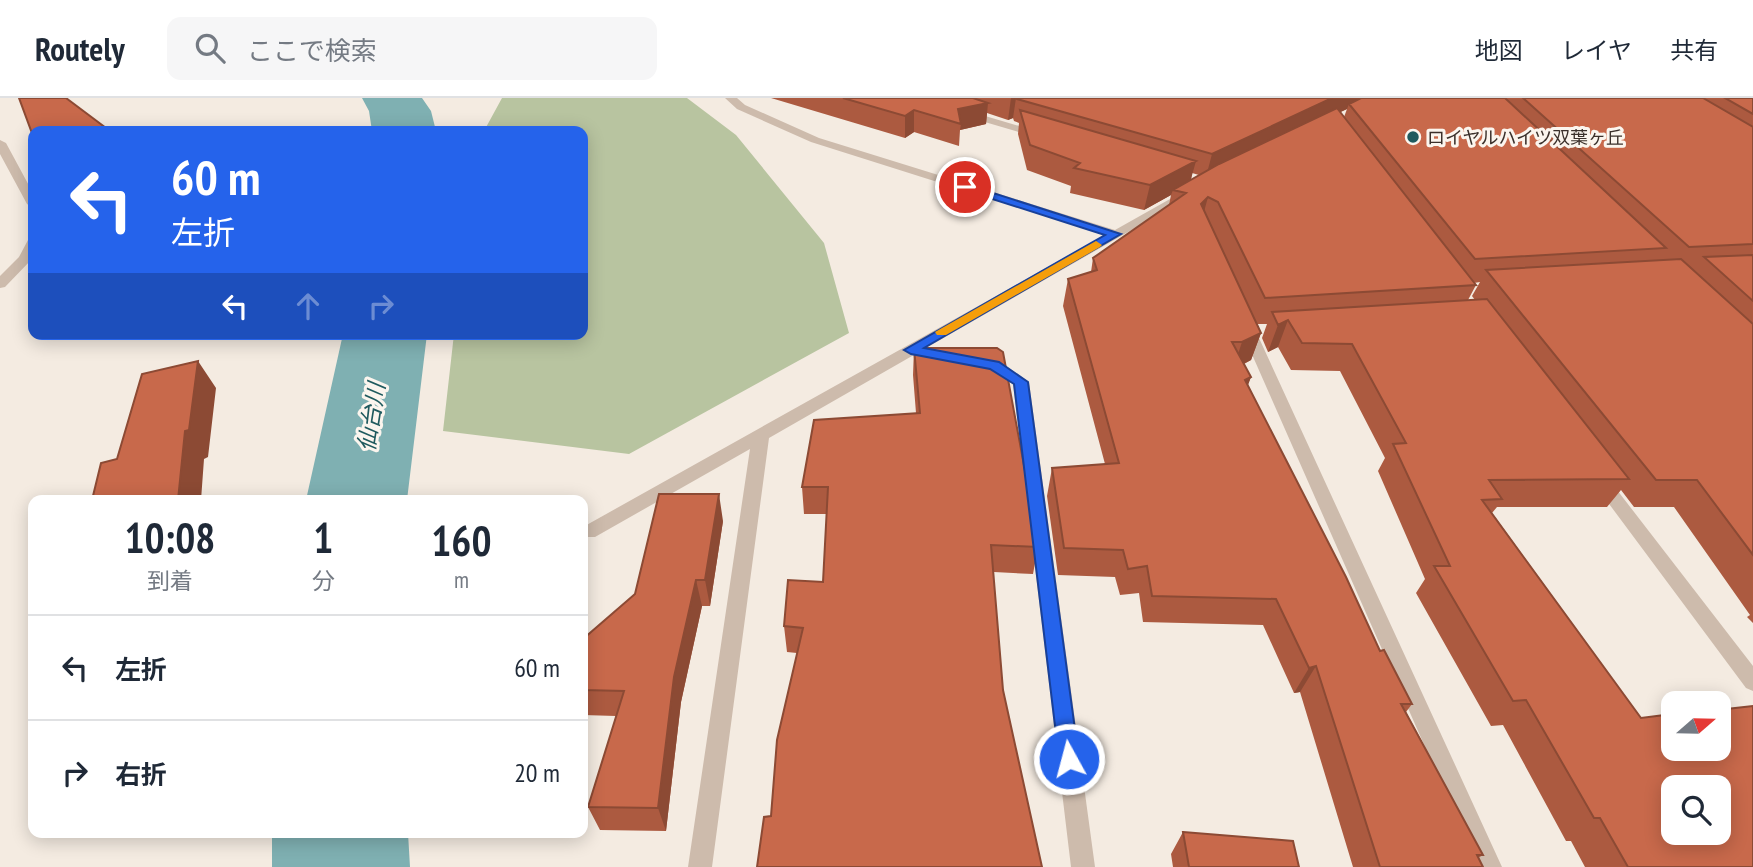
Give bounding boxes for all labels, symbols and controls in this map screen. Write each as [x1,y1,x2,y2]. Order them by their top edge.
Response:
search box [167,17,657,80]
text: Routely [35,27,125,70]
icon: search [191,29,229,67]
text: ここで検索 [247,34,377,67]
text: 地図 [1475,35,1523,66]
text: レイヤ [1561,35,1632,66]
text: 共有 [1670,35,1718,66]
place label: ロイヤルハイツ双葉ヶ丘 [1427,126,1624,149]
marker: ロイヤルハイツ双葉ヶ丘 [1405,129,1421,145]
text: 60 m [171,145,260,209]
icon: left [56,154,147,245]
pin [935,157,995,217]
icon: arrive [946,168,984,206]
text: 左折 [171,211,235,253]
icon: left [216,287,254,325]
icon: ahead [289,287,327,325]
icon: right [362,287,400,325]
water label: 仙台川 [351,378,391,453]
text: 10:08 [124,510,215,565]
text: 1 [313,510,333,565]
text: 160 [431,513,492,568]
text: m [454,565,469,594]
text: 到着 [147,566,193,595]
text: 分 [312,566,335,595]
icon: left [56,649,94,687]
text: 60 m [514,651,560,684]
text: 左折 [115,653,167,686]
north arrow [1661,691,1731,761]
map controls [1661,691,1731,845]
position arrow [1032,722,1106,796]
icon: right [56,754,94,792]
text: 20 m [514,756,560,789]
text: 右折 [115,758,167,791]
button: search [1661,775,1731,845]

